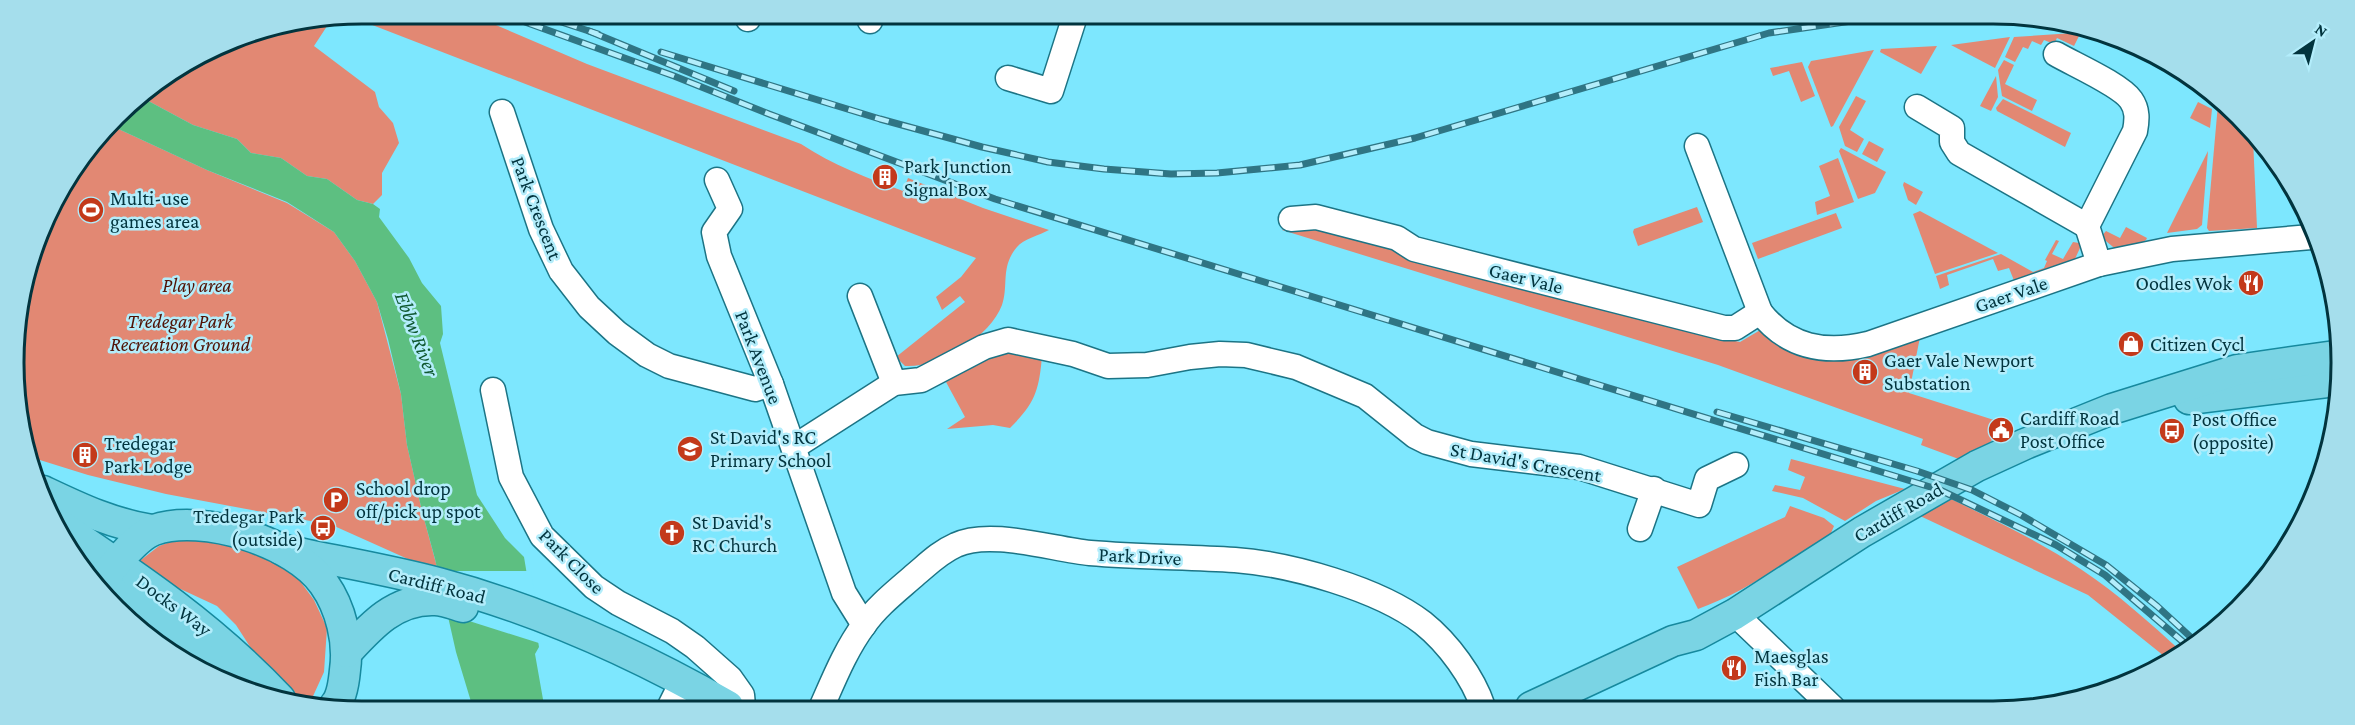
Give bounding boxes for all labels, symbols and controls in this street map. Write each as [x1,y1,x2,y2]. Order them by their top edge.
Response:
north arrow [2283,12,2343,72]
text: N [2312,20,2331,40]
street label: Park Crescent [507,153,567,263]
place label: Park Junction Signal Box [904,155,1012,201]
building icon: Park Junction Signal Box [870,162,900,192]
place label: Multi-use games area [110,187,199,233]
sports icon: Multi-use games area [76,195,106,225]
street label: Gaer Vale [1487,258,1565,298]
restaurant icon: Oodles Wok [2236,268,2266,298]
street label: Gaer Vale [1972,271,2050,317]
place label: Oodles Wok [2136,272,2232,294]
park label: Play area [162,274,232,297]
water label: Ebbw River [390,288,444,380]
street label: Park Avenue [731,307,787,407]
park label: Tredegar Park Recreation Ground [110,310,251,355]
shop icon: Citizen Cycl [2116,329,2146,359]
place label: Citizen Cycl [2150,333,2245,356]
place label: Gaer Vale Newport Substation [1884,349,2034,394]
building icon: Gaer Vale Newport Substation [1850,357,1880,387]
place label: Cardiff Road Post Office [2020,407,2120,452]
place label: Post Office (opposite) [2192,408,2277,454]
public building icon: Cardiff Road Post Office [1986,415,2016,445]
bus stop icon: Post Office (opposite) [2157,416,2187,446]
place label: St David's RC Primary School [710,426,831,472]
place label: Tredegar Park Lodge [104,432,192,478]
school or university icon: St David's RC Primary School [675,434,705,464]
street label: St David's Crescent [1449,438,1604,486]
building icon: Tredegar Park Lodge [70,440,100,470]
place label: School drop off/pick up spot [356,477,481,523]
street label: Cardiff Road [1849,477,1947,546]
parking icon: School drop off/pick up spot [321,485,351,515]
place label: Tredegar Park (outside) [193,505,304,551]
place label: St David's RC Church [692,511,777,556]
bus stop icon: Tredegar Park (outside) [308,513,338,543]
church icon: St David's RC Church [657,518,687,548]
street label: Park Close [535,524,609,598]
street label: Park Drive [1098,543,1182,569]
street label: Cardiff Road [386,562,488,608]
street label: Docks Way [132,570,217,642]
place label: Maesglas Fish Bar [1754,645,1829,690]
restaurant icon: Maesglas Fish Bar [1719,653,1749,683]

